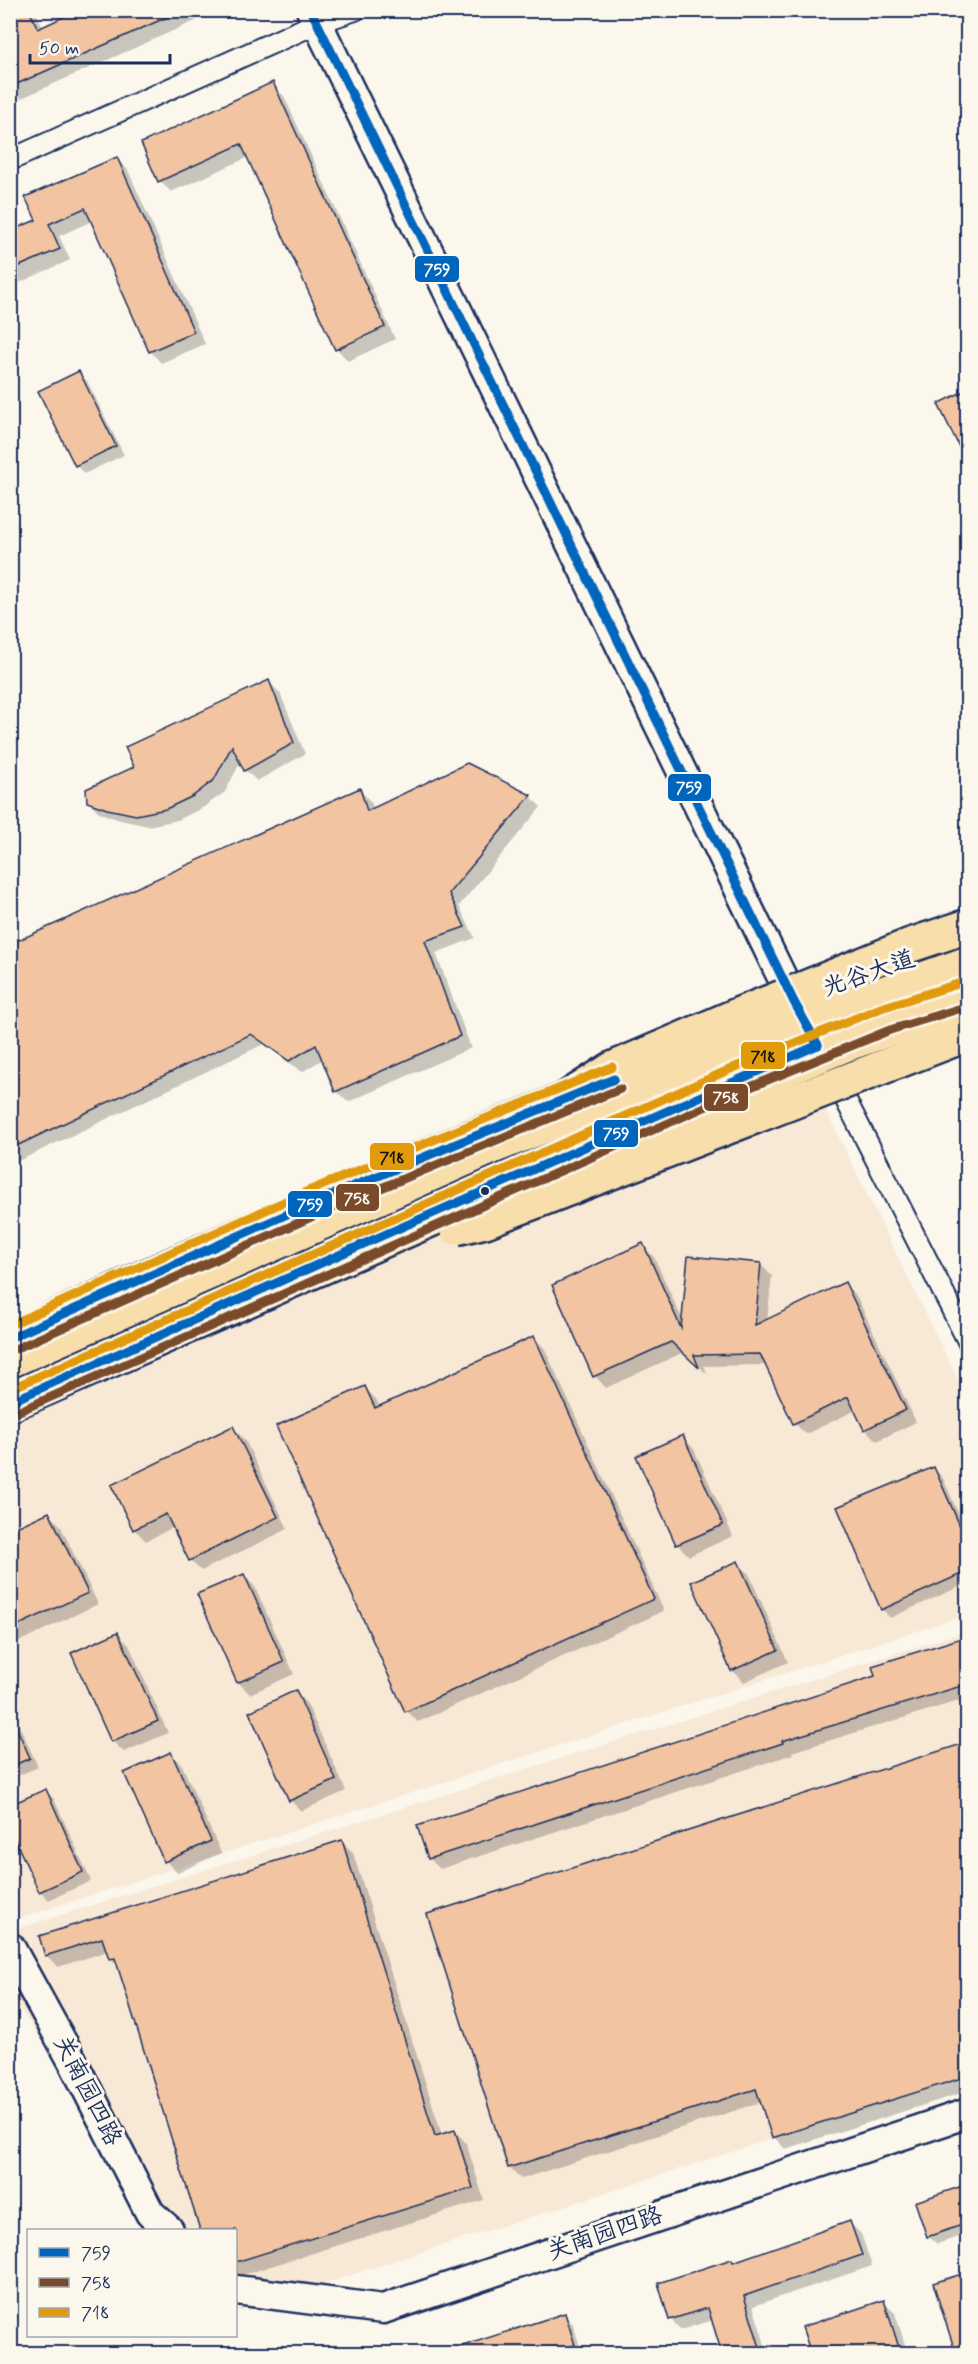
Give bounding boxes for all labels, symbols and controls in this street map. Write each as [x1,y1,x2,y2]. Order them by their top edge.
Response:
scale bar [30,27,170,65]
text: 50 m [39,37,79,61]
line badge: 759 [414,255,460,283]
text: 759 [424,260,450,281]
line badge: 759 [667,773,712,802]
text: 759 [676,778,702,799]
street label: 光谷大道 [819,944,919,1004]
line badge: 718 [740,1041,786,1070]
text: 718 [750,1047,776,1068]
line badge: 758 [703,1083,749,1112]
text: 758 [713,1088,739,1109]
line badge: 759 [593,1119,639,1148]
text: 759 [603,1124,629,1145]
line badge: 718 [369,1142,415,1171]
text: 718 [379,1148,405,1169]
line badge: 758 [335,1183,380,1212]
unlabelled marker [479,1185,491,1197]
text: 758 [344,1189,370,1210]
line badge: 759 [287,1190,333,1218]
text: 759 [297,1195,323,1216]
street label: 关南园四路 [46,2031,128,2151]
street label: 关南园四路 [543,2200,667,2268]
legend [27,2229,237,2337]
text: 759 [81,2242,111,2266]
text: 758 [81,2272,111,2296]
text: 718 [81,2302,109,2326]

